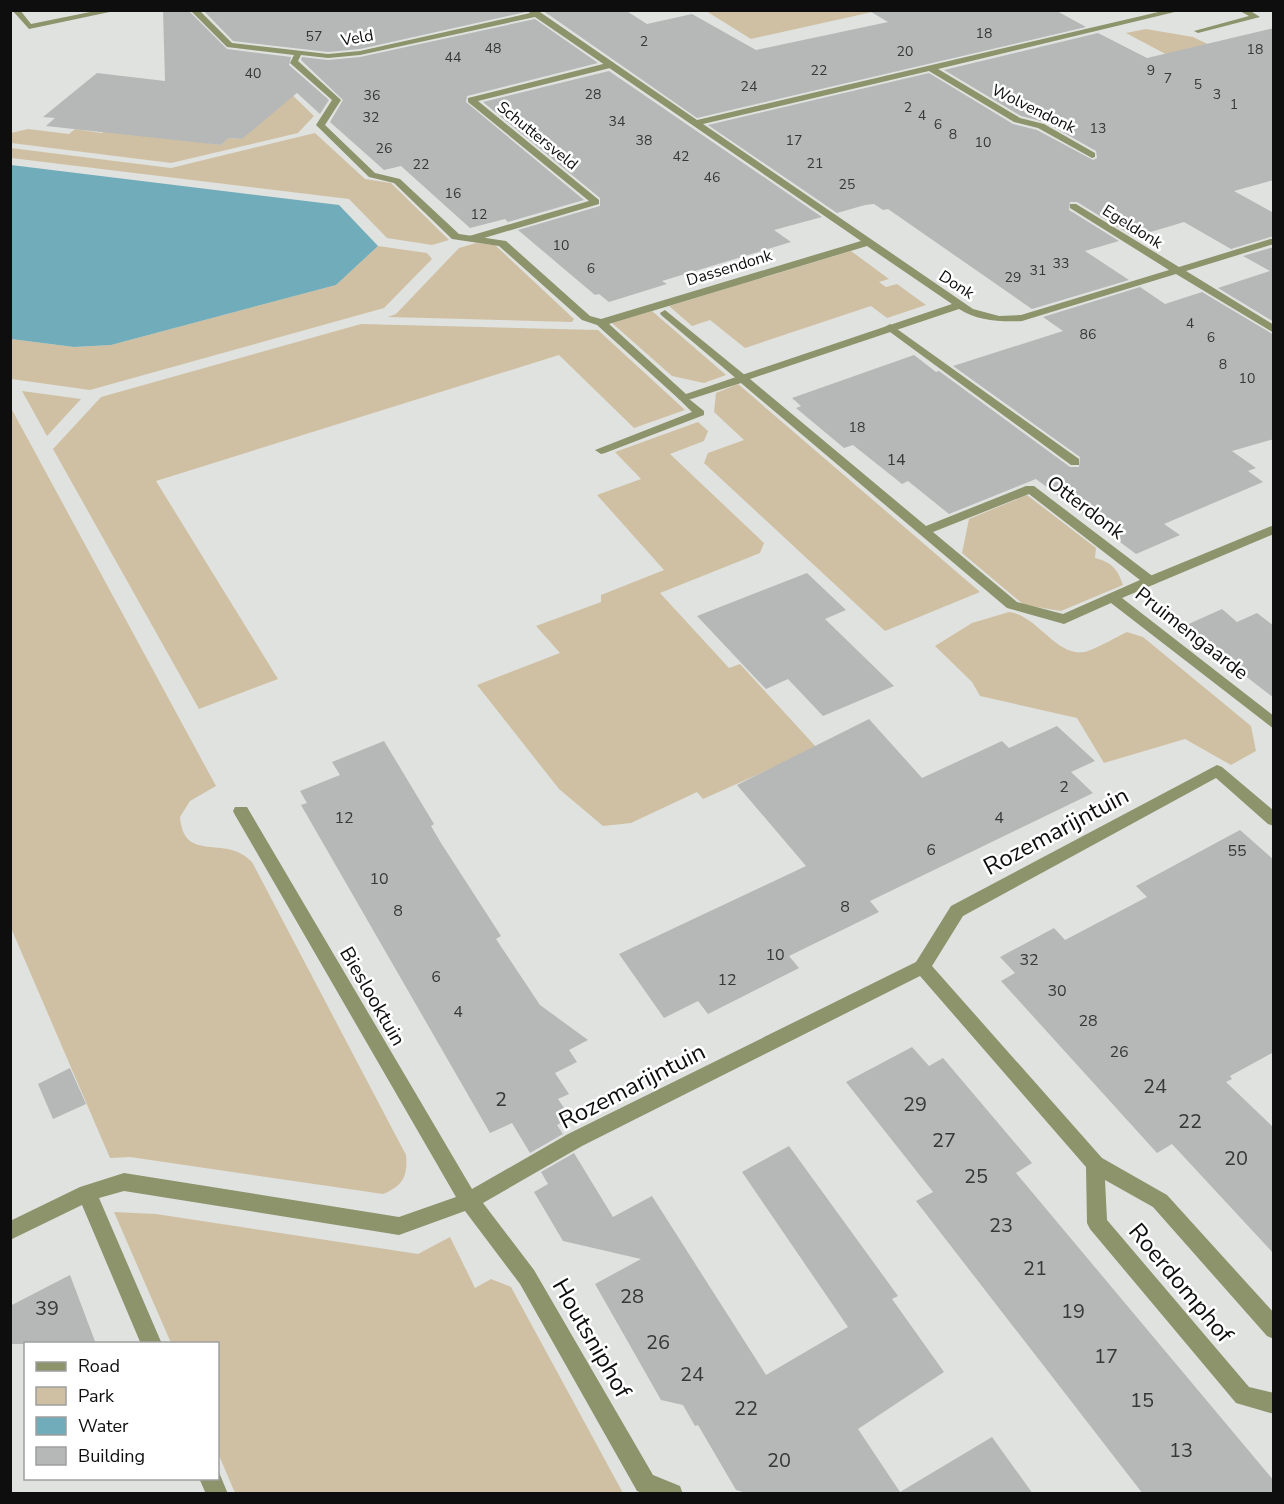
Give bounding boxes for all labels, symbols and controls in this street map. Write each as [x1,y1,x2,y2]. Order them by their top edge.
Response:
street label: Veld [338,24,375,52]
house number: 18 [976,24,992,43]
house number: 57 [306,27,322,46]
house number: 2 [640,32,648,51]
house number: 48 [485,39,501,58]
house number: 18 [1247,40,1263,59]
house number: 20 [897,42,913,61]
house number: 44 [445,48,461,67]
house number: 22 [811,61,827,80]
house number: 9 [1147,61,1155,80]
house number: 40 [245,64,261,83]
house number: 7 [1164,69,1172,88]
house number: 5 [1194,75,1202,94]
house number: 24 [741,77,757,96]
street label: Wolvendonk [988,79,1080,139]
house number: 28 [585,85,601,104]
house number: 3 [1213,85,1221,104]
house number: 36 [364,86,380,105]
house number: 1 [1230,95,1238,114]
street label: Schuttersveld [492,96,583,175]
house number: 2 [904,98,912,117]
house number: 4 [918,106,926,125]
house number: 32 [363,108,379,127]
house number: 34 [609,112,625,131]
house number: 6 [934,115,942,134]
house number: 13 [1090,119,1106,138]
house number: 8 [949,125,957,144]
house number: 38 [636,131,652,150]
house number: 17 [786,131,802,150]
house number: 10 [975,133,991,152]
house number: 26 [376,139,392,158]
house number: 42 [673,147,689,166]
house number: 21 [807,154,823,173]
house number: 22 [413,155,429,174]
house number: 46 [704,168,720,187]
house number: 25 [839,175,855,194]
house number: 16 [445,184,461,203]
street label: Egeldonk [1098,200,1168,254]
house number: 12 [471,205,487,224]
house number: 10 [553,236,569,255]
street label: Dassendonk [684,244,776,291]
house number: 33 [1053,254,1069,273]
house number: 6 [587,259,595,278]
house number: 31 [1030,261,1046,280]
street label: Donk [935,265,979,305]
house number: 29 [1005,268,1021,287]
house number: 4 [1186,314,1194,333]
house number: 86 [1080,325,1096,344]
house number: 6 [1207,328,1215,347]
house number: 8 [1219,355,1227,374]
house number: 10 [1239,369,1255,388]
house number: 18 [849,418,865,437]
house number: 14 [886,449,906,471]
street label: Otterdonk [1041,469,1131,546]
street label: Pruimengaarde [1129,581,1254,686]
house number: 2 [1059,776,1069,798]
street label: Rozemarijntuin [978,779,1134,883]
house number: 12 [334,807,354,829]
house number: 4 [994,807,1004,829]
house number: 6 [926,839,936,861]
house number: 55 [1227,840,1247,862]
house number: 10 [369,868,389,890]
house number: 8 [840,896,850,918]
house number: 8 [393,900,403,922]
street label: Bieslooktuin [333,942,412,1051]
house number: 10 [765,944,785,966]
house number: 32 [1019,949,1039,971]
house number: 6 [431,966,441,988]
house number: 12 [717,969,737,991]
house number: 30 [1047,980,1067,1002]
house number: 4 [453,1001,463,1023]
house number: 28 [1078,1010,1098,1032]
street label: Rozemarijntuin [553,1035,711,1137]
house number: 26 [1109,1041,1129,1063]
house number: 24 [1143,1073,1167,1100]
house number: 2 [495,1086,507,1113]
house number: 29 [903,1091,927,1118]
house number: 22 [1178,1108,1202,1135]
house number: 27 [932,1127,956,1154]
house number: 20 [1224,1145,1248,1172]
house number: 25 [964,1163,988,1190]
house number: 23 [989,1212,1013,1239]
street label: Roerdomphof [1121,1216,1241,1350]
house number: 21 [1023,1255,1047,1282]
street label: Houtsniphof [545,1272,640,1404]
house number: 28 [620,1283,644,1310]
house number: 39 [35,1295,59,1322]
house number: 19 [1061,1298,1085,1325]
house number: 26 [646,1329,670,1356]
legend [24,1342,219,1480]
house number: 17 [1094,1343,1118,1370]
text: Road [78,1354,120,1378]
house number: 24 [680,1361,704,1388]
text: Park [78,1384,115,1408]
house number: 15 [1130,1387,1154,1414]
house number: 22 [734,1395,758,1422]
text: Water [78,1414,129,1438]
house number: 13 [1169,1437,1193,1464]
text: Building [78,1444,145,1468]
house number: 20 [767,1447,791,1474]

